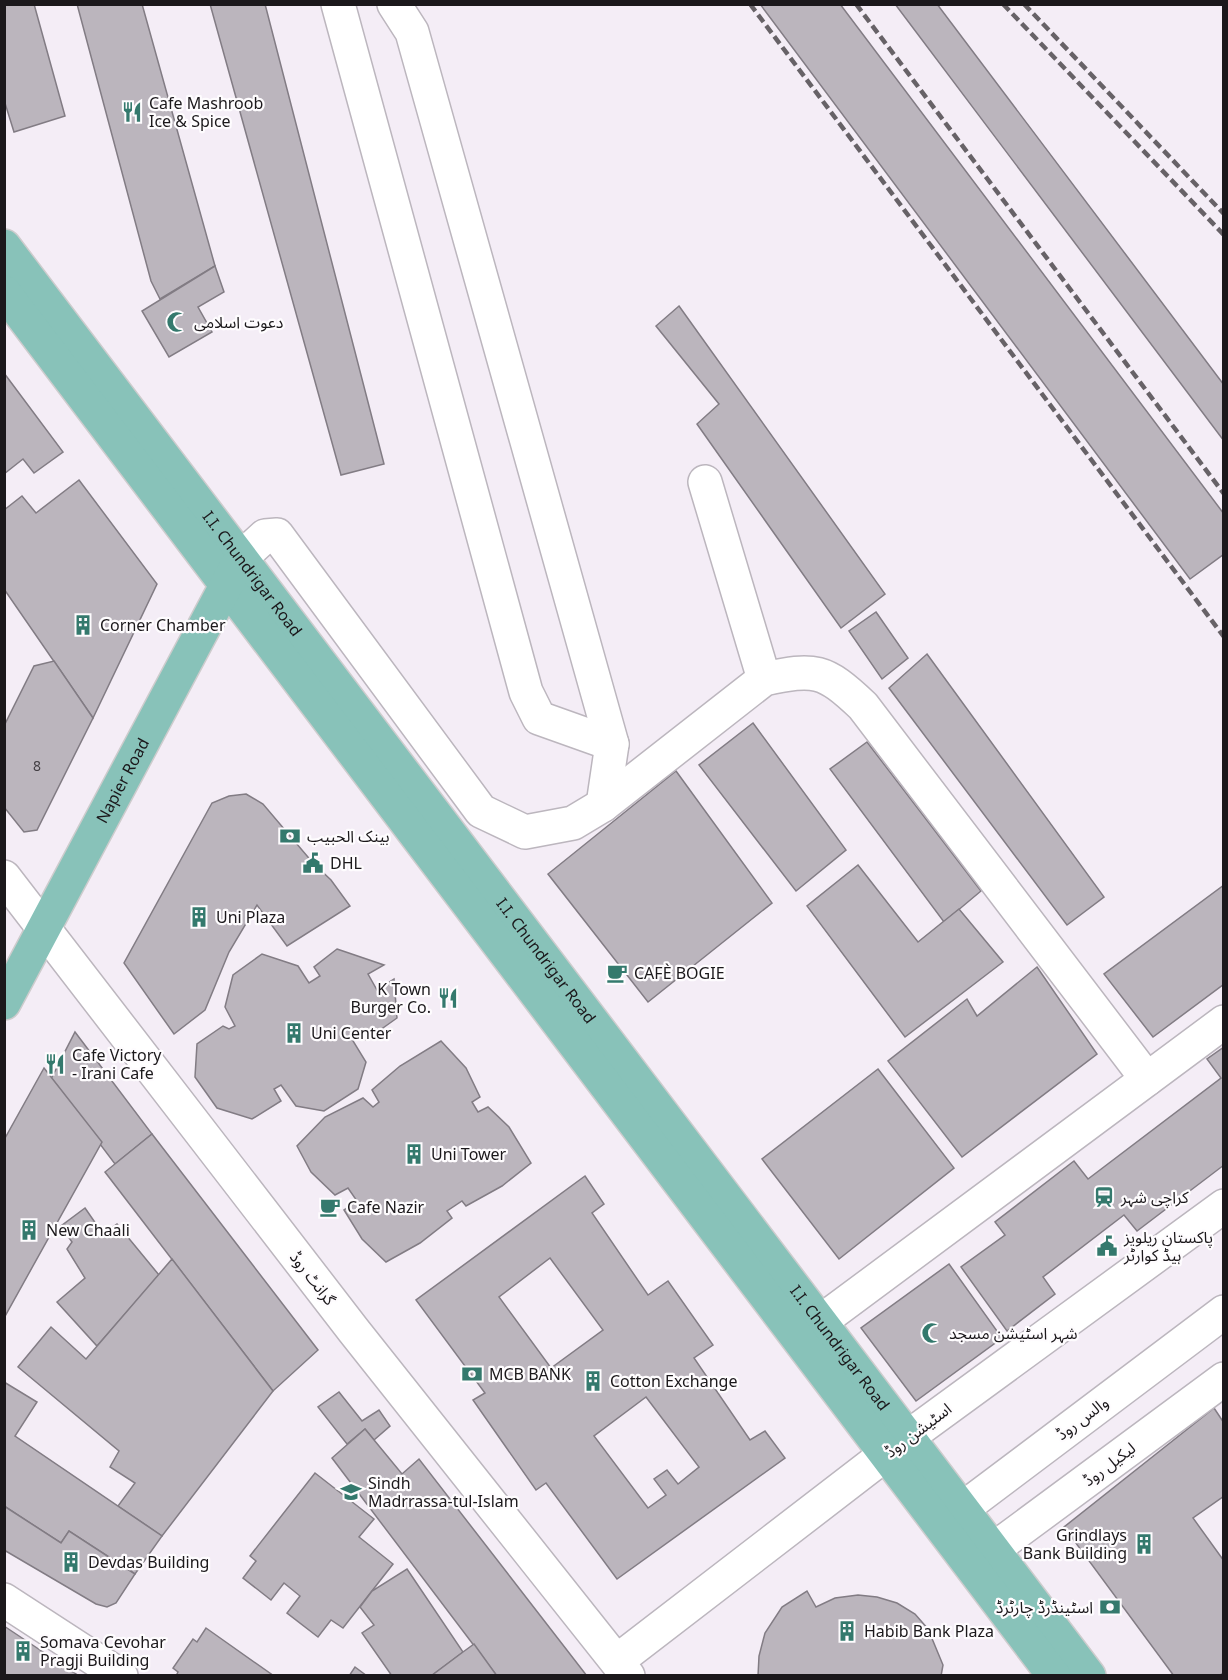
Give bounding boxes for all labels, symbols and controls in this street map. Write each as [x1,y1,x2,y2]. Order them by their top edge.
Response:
place label: Cafe Mashroob Ice & Spice [149,92,263,132]
restaurant icon: Cafe Mashroob Ice & Spice [120,100,144,124]
mosque icon: دعوت اسلامی [165,310,189,334]
place label: دعوت اسلامی [194,311,283,333]
street label: I.I. Chundrigar Road [198,506,307,641]
building icon: Corner Chamber [71,613,95,637]
place label: Corner Chamber [100,614,226,636]
street label: Napier Road [91,734,154,827]
house number: 8 [33,756,41,775]
bank icon: بينک الحبيب [278,824,302,848]
place label: بينک الحبيب [307,825,390,847]
public building icon: DHL [301,851,325,875]
place label: DHL [330,852,362,874]
street label: I.I. Chundrigar Road [491,893,601,1028]
building icon: Uni Plaza [187,905,211,929]
place label: Uni Plaza [216,906,285,928]
cafe icon: CAFÈ BOGIE [605,961,629,985]
place label: CAFÈ BOGIE [634,962,725,984]
place label: K Town Burger Co. [351,978,431,1018]
restaurant icon: K Town Burger Co. [436,986,460,1010]
building icon: Uni Center [282,1021,306,1045]
place label: Uni Center [311,1022,392,1044]
place label: Cafe Victory - Irani Cafe [72,1044,162,1084]
restaurant icon: Cafe Victory - Irani Cafe [43,1052,67,1076]
building icon: Uni Tower [402,1142,426,1166]
place label: Uni Tower [431,1143,507,1165]
station icon: کراچی شہر [1092,1185,1116,1209]
place label: کراچی شہر [1120,1186,1189,1208]
cafe icon: Cafe Nazir [318,1195,342,1219]
place label: Cafe Nazir [347,1196,425,1218]
building icon: New Chaali [17,1218,41,1242]
place label: New Chaali [46,1219,130,1241]
place label: پاکستان ریلویز ہیڈ کوارٹر [1123,1226,1213,1266]
public building icon: پاکستان ریلویز ہیڈ کوارٹر [1095,1234,1119,1258]
street label: گرانٹ روڈ [285,1246,341,1310]
street label: I.I. Chundrigar Road [785,1281,895,1415]
mosque icon: شہر اسٹیشن مسجد [920,1321,944,1345]
place label: شہر اسٹیشن مسجد [949,1322,1077,1344]
bank icon: MCB BANK [460,1362,484,1386]
place label: MCB BANK [489,1363,571,1385]
building icon: Cotton Exchange [581,1369,605,1393]
place label: Cotton Exchange [610,1370,737,1392]
street label: والس روڈ [1051,1391,1113,1445]
street label: اسٹیشن روڈ [880,1398,956,1462]
street label: لیکیل روڈ [1078,1437,1140,1491]
place label: Sindh Madrrassa-tul-Islam [368,1472,519,1512]
school or university icon: Sindh Madrrassa-tul-Islam [339,1480,363,1504]
place label: Grindlays Bank Building [1023,1524,1127,1564]
building icon: Grindlays Bank Building [1132,1532,1156,1556]
building icon: Devdas Building [59,1550,83,1574]
place label: Devdas Building [88,1551,209,1573]
bank icon: اسٹینڈرڈ چارٹرڈ [1098,1595,1122,1619]
place label: اسٹینڈرڈ چارٹرڈ [996,1596,1093,1618]
building icon: Habib Bank Plaza [835,1619,859,1643]
place label: Habib Bank Plaza [864,1620,994,1642]
place label: Somava Cevohar Pragji Building [40,1631,166,1671]
building icon: Somava Cevohar Pragji Building [11,1639,35,1663]

